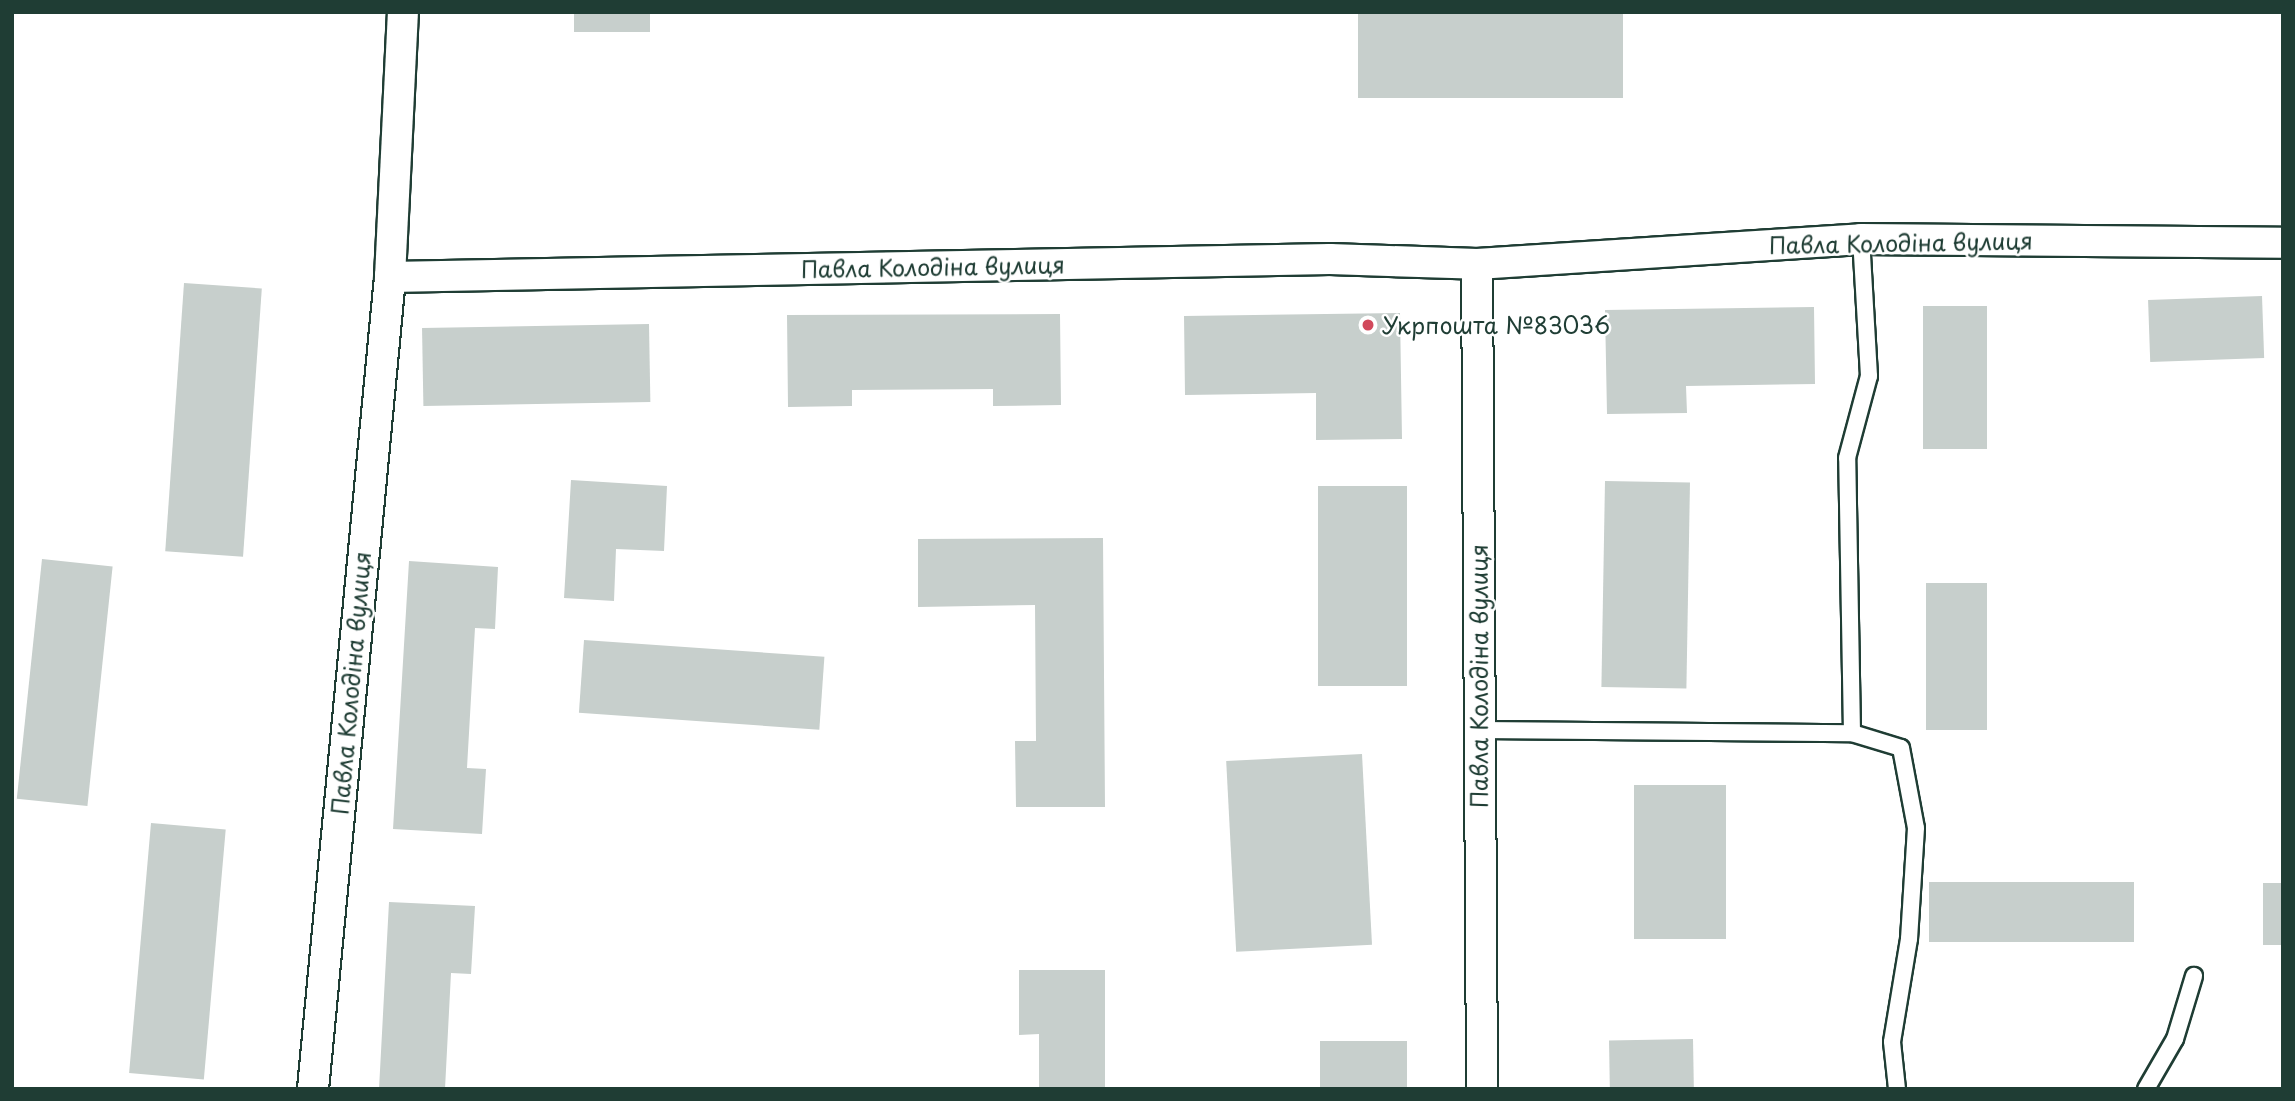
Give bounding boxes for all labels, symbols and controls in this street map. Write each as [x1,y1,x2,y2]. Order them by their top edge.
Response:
street label: Павла Колодіна вулиця [1767,227,2035,259]
street label: Павла Колодіна вулиця [799,251,1067,283]
place label: Укрпошта №83036 [1382,311,1611,339]
marker: Укрпошта №83036 [1360,317,1376,333]
street label: Павла Колодіна вулиця [1465,543,1493,809]
street label: Павла Колодіна вулиця [326,549,376,817]

